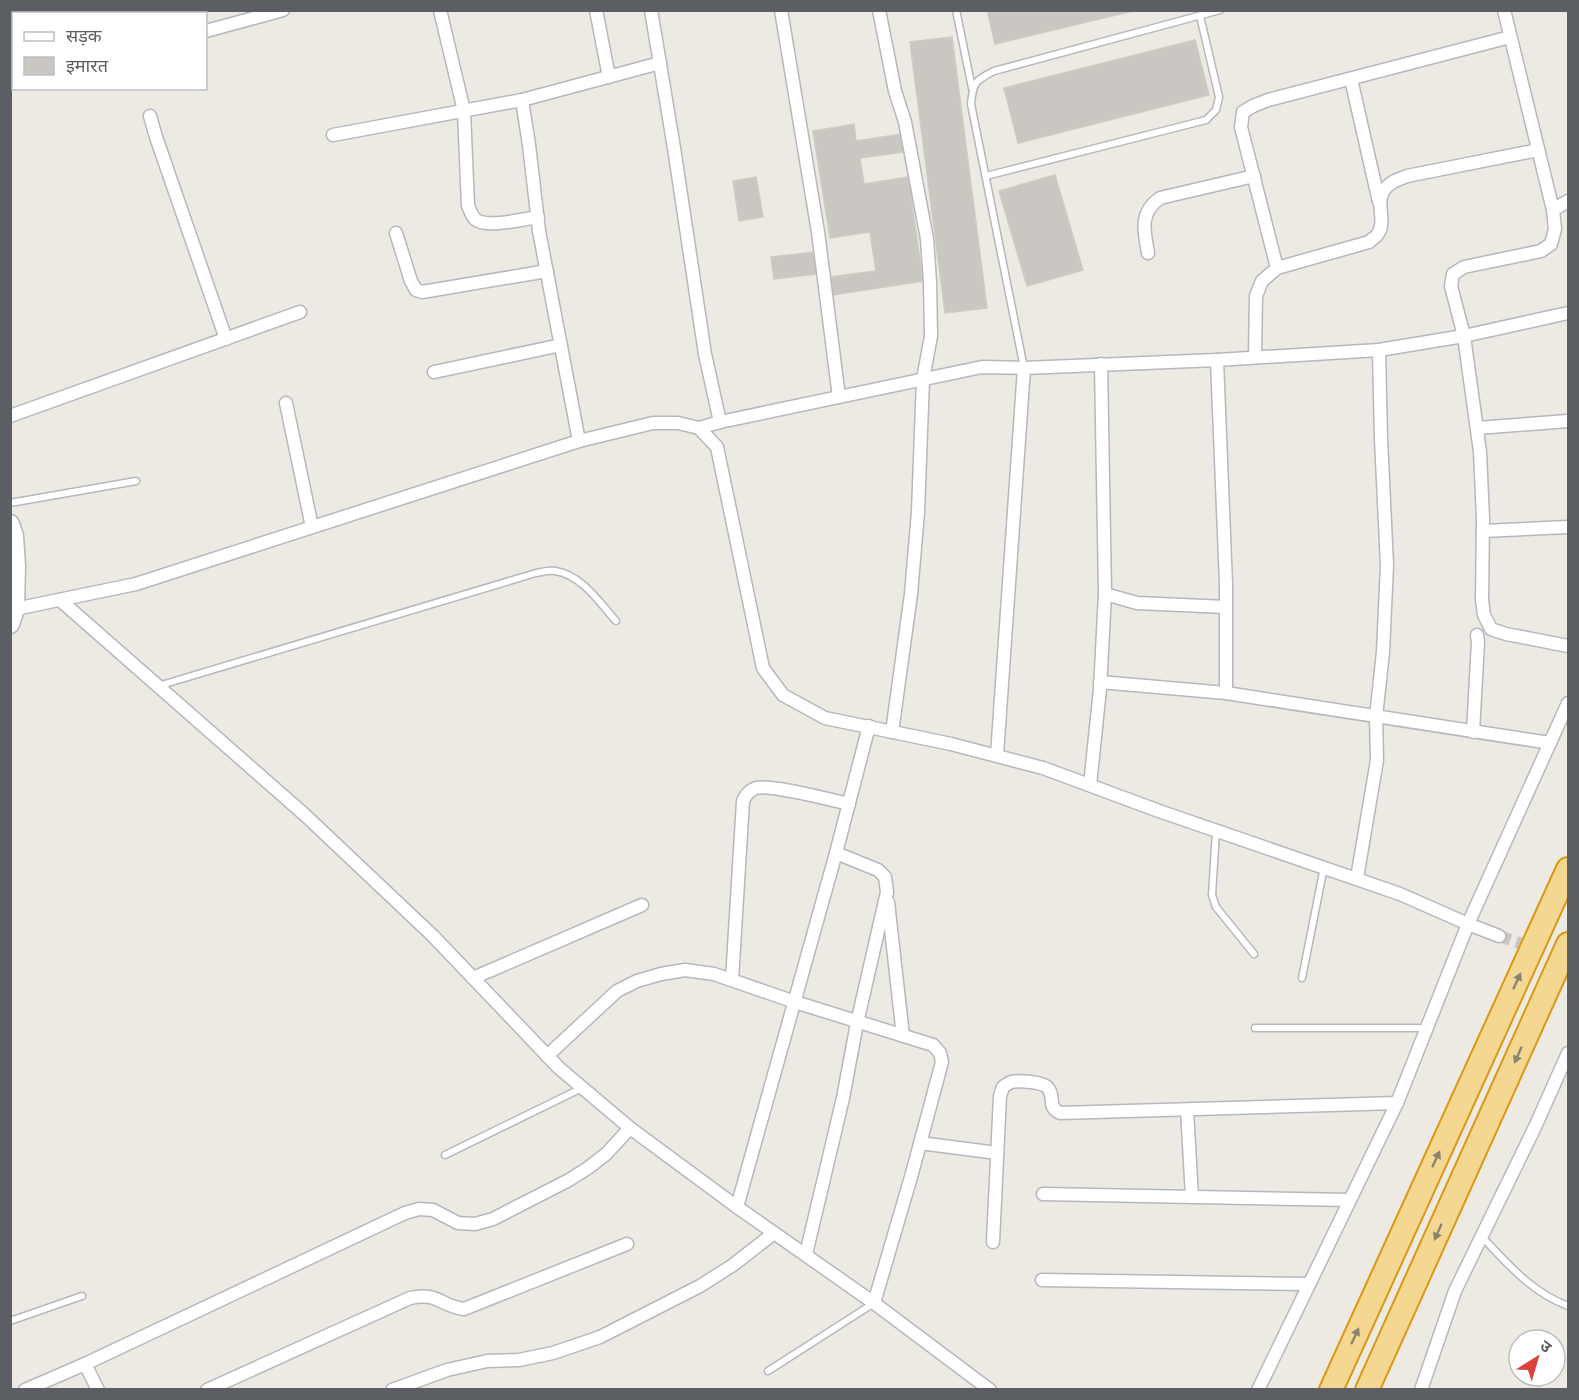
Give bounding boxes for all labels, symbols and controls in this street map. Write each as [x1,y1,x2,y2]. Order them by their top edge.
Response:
legend [12,12,207,90]
text: सड़क [66,24,103,46]
text: इमारत [66,54,109,76]
one-way arrow [1513,973,1522,990]
one-way arrow [1514,1046,1523,1063]
one-way arrow [1432,1150,1441,1167]
one-way arrow [1433,1224,1443,1242]
one-way arrow [1351,1328,1360,1345]
north arrow [1507,1328,1567,1388]
text: उ [1537,1335,1556,1356]

